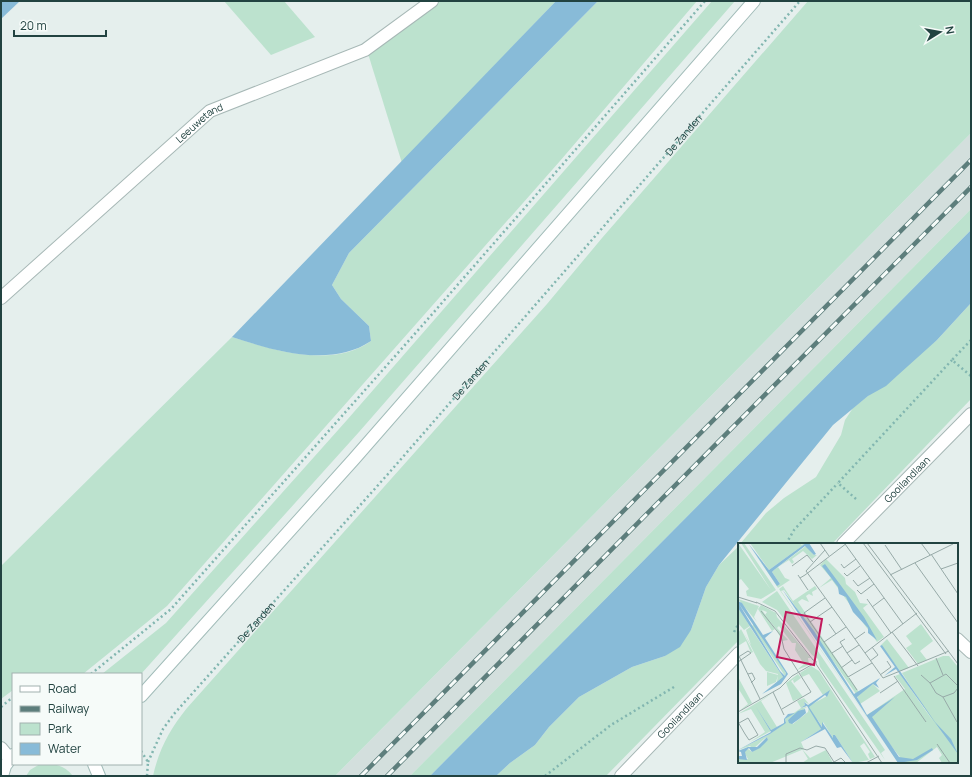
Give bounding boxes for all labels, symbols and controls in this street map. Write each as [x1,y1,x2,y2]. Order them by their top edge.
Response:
scale bar [14,12,106,38]
north arrow [920,12,960,52]
text: 20 m [20,17,47,34]
text: N [942,25,958,35]
street label: Leeuwetand [172,100,225,146]
street label: De Zanden [662,112,705,158]
street label: De Zanden [449,356,492,403]
street label: Gooilandlaan [881,453,933,506]
inset map [738,543,958,763]
street label: De Zanden [234,599,278,645]
legend [12,673,142,765]
text: Road [48,680,76,697]
street label: Gooilandlaan [654,688,706,741]
text: Railway [48,700,90,717]
text: Park [48,720,73,737]
text: Water [48,740,82,757]

